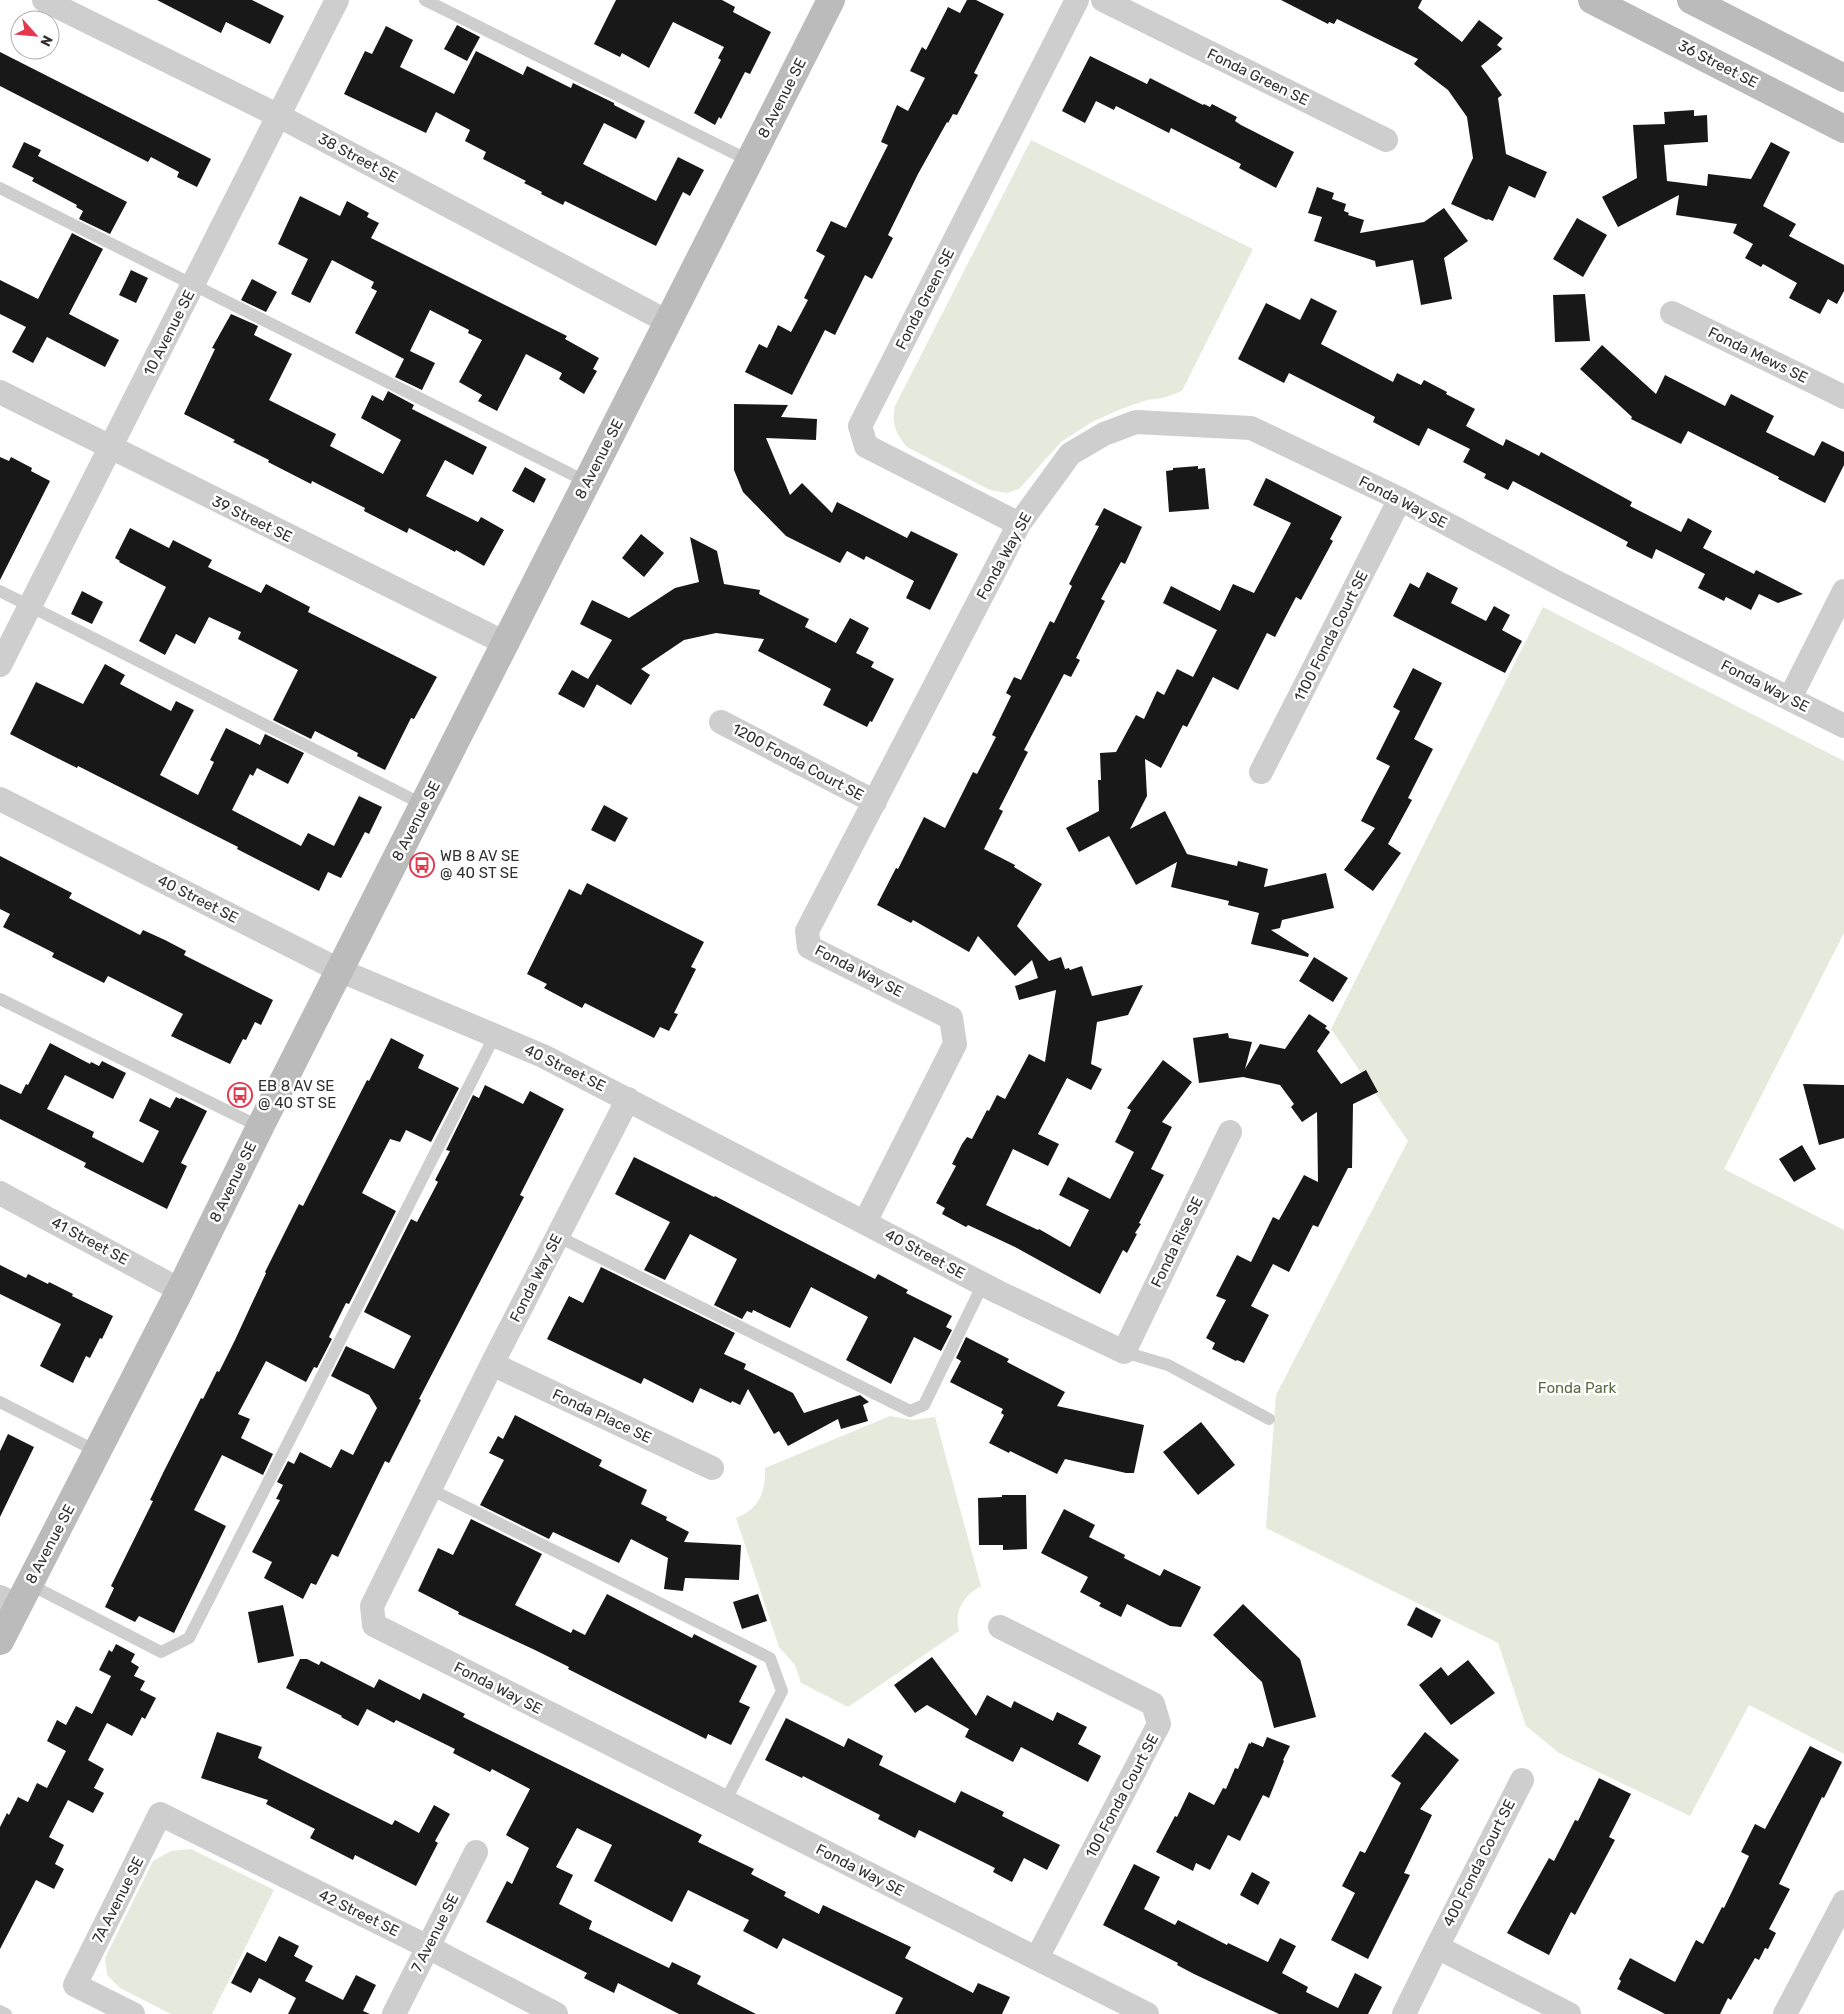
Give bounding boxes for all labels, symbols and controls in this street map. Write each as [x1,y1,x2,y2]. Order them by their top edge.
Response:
north arrow [10,10,60,60]
text: N [36,32,56,49]
street label: 36 Street SE [1675,36,1761,92]
street label: Fonda Green SE [1204,45,1312,109]
street label: 8 Avenue SE [754,55,810,141]
street label: 38 Street SE [315,129,401,187]
street label: Fonda Green SE [892,245,958,353]
street label: 10 Avenue SE [140,287,198,379]
street label: Fonda Mews SE [1705,323,1811,387]
street label: 8 Avenue SE [571,416,627,502]
street label: Fonda Way SE [1356,472,1450,532]
street label: 39 Street SE [209,492,295,546]
street label: Fonda Way SE [973,509,1035,603]
street label: 1100 Fonda Court SE [1290,568,1372,704]
street label: Fonda Way SE [1718,656,1812,716]
street label: 1200 Fonda Court SE [729,720,867,804]
street label: 8 Avenue SE [388,778,444,864]
place label: WB 8 AV SE @ 40 ST SE [440,847,519,882]
bus stop icon: WB 8 AV SE @ 40 ST SE [409,852,435,878]
street label: 40 Street SE [155,871,241,927]
street label: Fonda Way SE [812,941,906,1001]
street label: 40 Street SE [522,1041,608,1095]
place label: EB 8 AV SE @ 40 ST SE [258,1077,336,1112]
bus stop icon: EB 8 AV SE @ 40 ST SE [227,1082,253,1108]
street label: 8 Avenue SE [206,1139,260,1225]
street label: Fonda Rise SE [1147,1194,1207,1290]
street label: 41 Street SE [48,1213,132,1269]
street label: 40 Street SE [882,1225,968,1283]
street label: Fonda Way SE [506,1231,566,1325]
park label: Fonda Park [1538,1379,1616,1397]
street label: Fonda Place SE [549,1385,655,1447]
street label: 8 Avenue SE [22,1501,78,1587]
street label: Fonda Way SE [451,1658,545,1718]
street label: 100 Fonda Court SE [1082,1731,1162,1861]
street label: 400 Fonda Court SE [1439,1796,1519,1930]
street label: Fonda Way SE [813,1840,907,1900]
street label: 7A Avenue SE [89,1854,147,1946]
street label: 42 Street SE [316,1886,402,1940]
street label: 7 Avenue SE [408,1891,462,1975]

